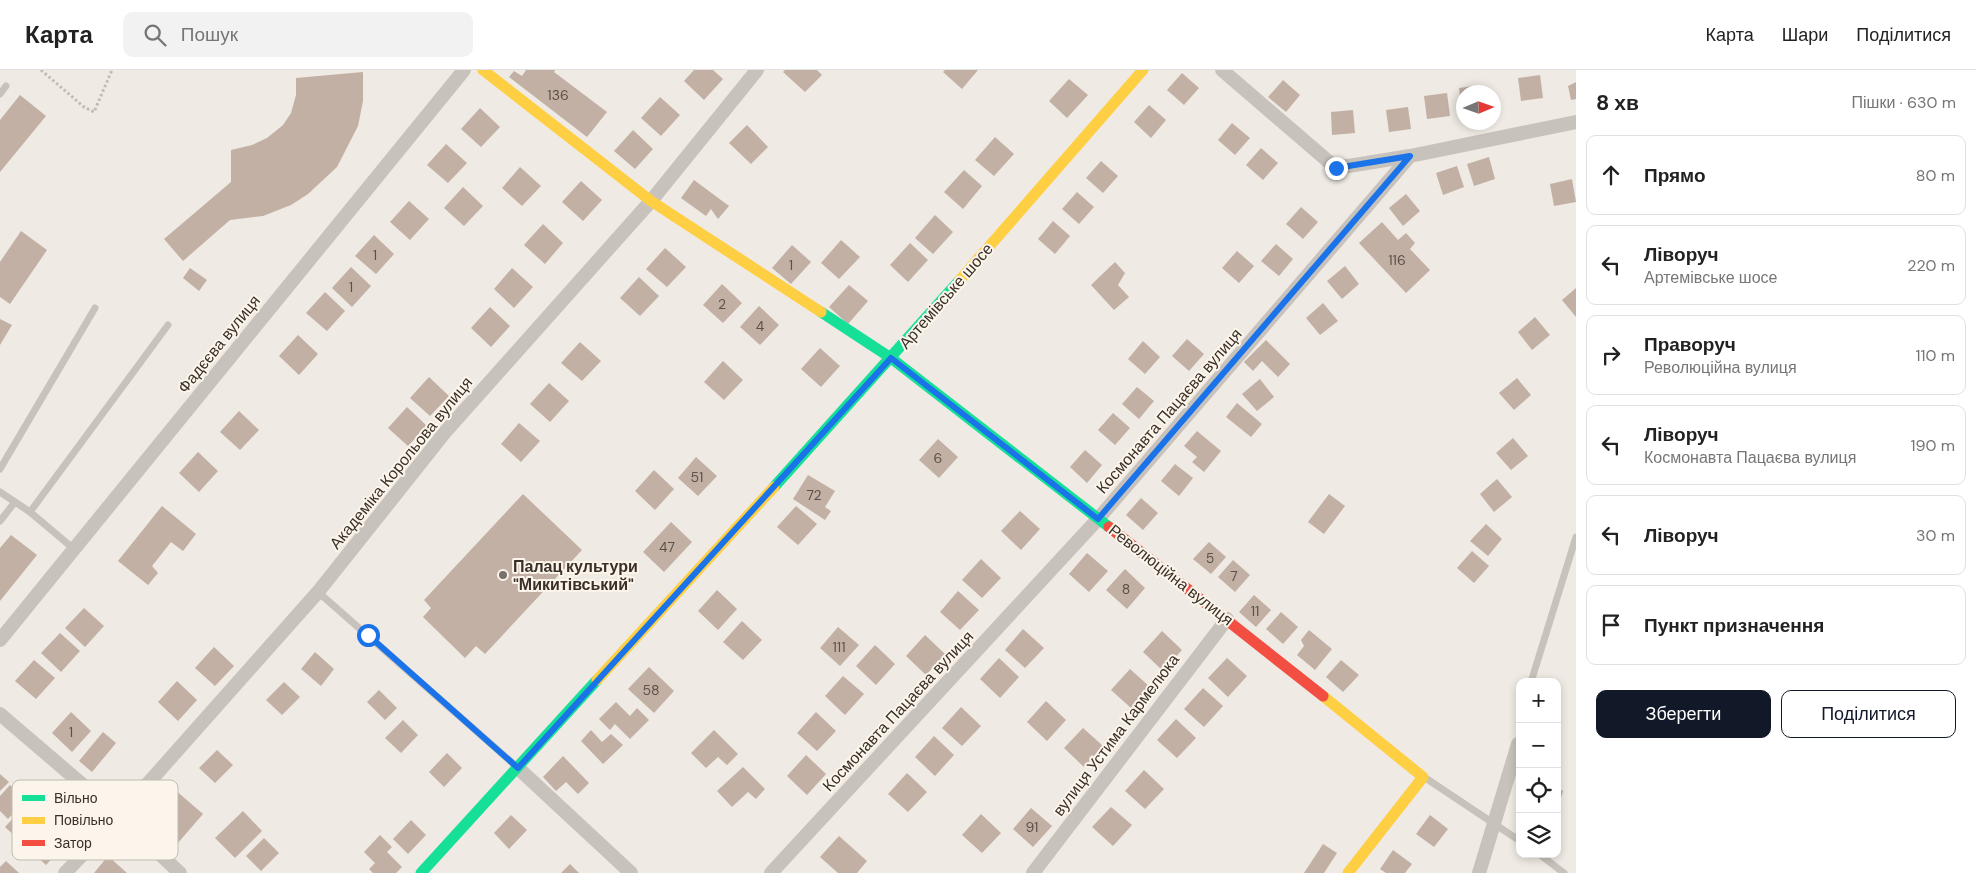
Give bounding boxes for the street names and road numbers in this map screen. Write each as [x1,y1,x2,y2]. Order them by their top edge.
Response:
street label: Артемівське шосе [894,239,998,353]
street label: Фадєєва вулиця [173,291,265,397]
street label: Космонавта Пацаєва вулиця [1091,324,1247,498]
street label: Академіка Корольова вулиця [325,373,477,553]
street label: Революційна вулиця [1104,520,1238,630]
street label: Космонавта Пацаєва вулиця [818,626,978,796]
street label: вулиця Устима Кармелюка [1048,650,1184,820]

